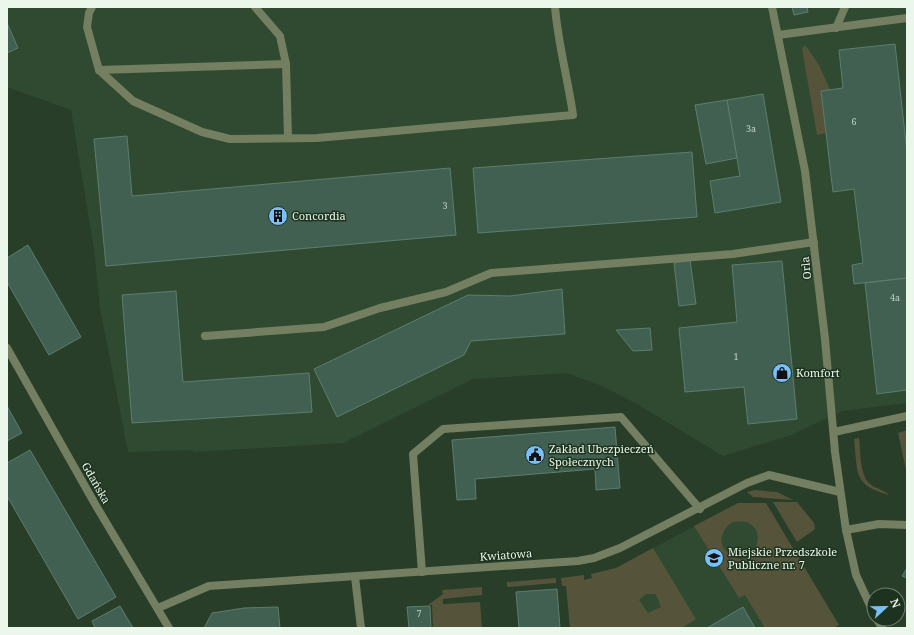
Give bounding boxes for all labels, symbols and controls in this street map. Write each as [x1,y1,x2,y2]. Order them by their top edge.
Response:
house number: 6 [851,115,857,128]
house number: 3a [746,122,756,135]
house number: 3 [442,199,448,212]
building icon: Concordia [267,205,289,227]
place label: Concordia [292,208,346,223]
street label: Orla [797,256,814,280]
house number: 4a [890,291,900,304]
house number: 1 [733,350,739,363]
shop icon: Komfort [771,362,793,384]
place label: Komfort [796,365,840,380]
place label: Zakład Ubezpieczeń Społecznych [549,441,654,469]
public building icon: Zakład Ubezpieczeń Społecznych [524,444,546,466]
street label: Gdańska [79,459,114,506]
place label: Miejskie Przedszkole Publiczne nr. 7 [728,544,837,572]
street label: Kwiatowa [479,545,533,564]
school or university icon: Miejskie Przedszkole Publiczne nr. 7 [703,547,725,569]
north arrow [866,587,906,627]
text: N [887,596,904,610]
house number: 7 [416,607,422,620]

